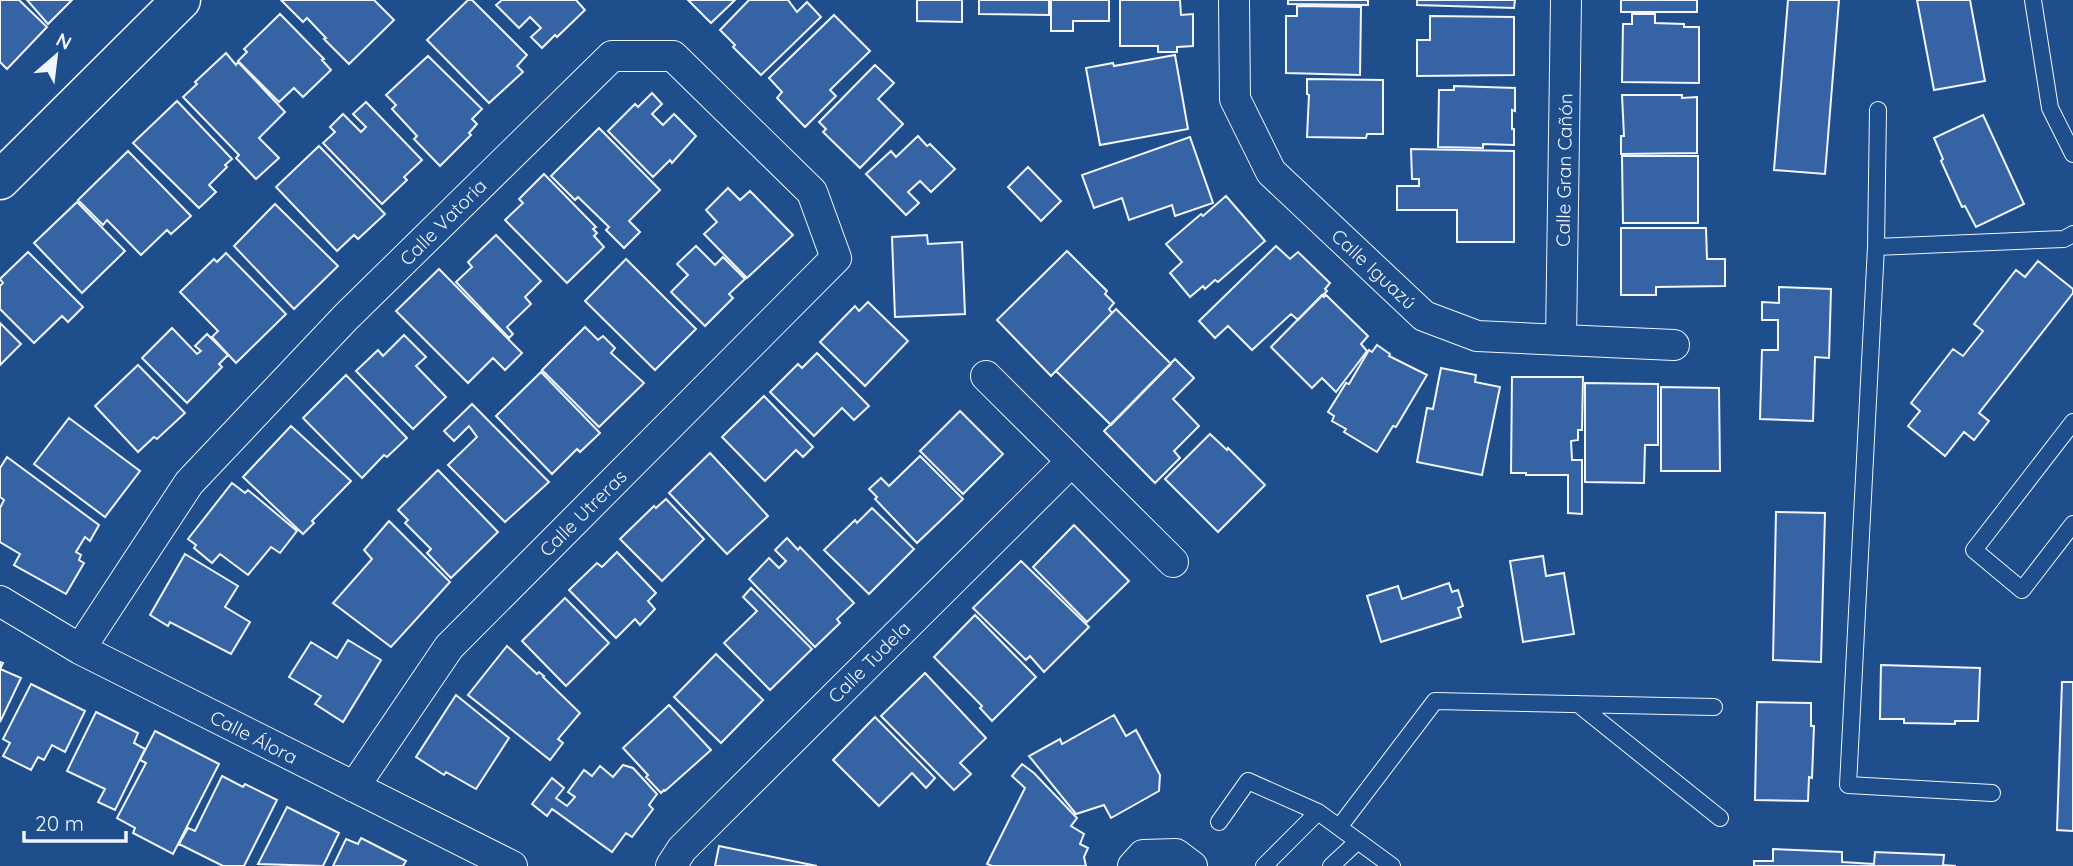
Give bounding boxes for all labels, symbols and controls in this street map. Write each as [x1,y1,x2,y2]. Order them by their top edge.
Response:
north arrow [21,21,91,91]
text: N [52,27,76,55]
street label: Calle Gran Cañón [1551,93,1577,247]
street label: Calle Vatoria [395,174,491,270]
street label: Calle Iguazú [1327,224,1421,314]
street label: Calle Utreras [534,464,632,562]
street label: Calle Tudela [823,616,915,708]
street label: Calle Álora [206,705,302,769]
scale bar [24,800,126,844]
text: 20 m [35,810,84,836]

